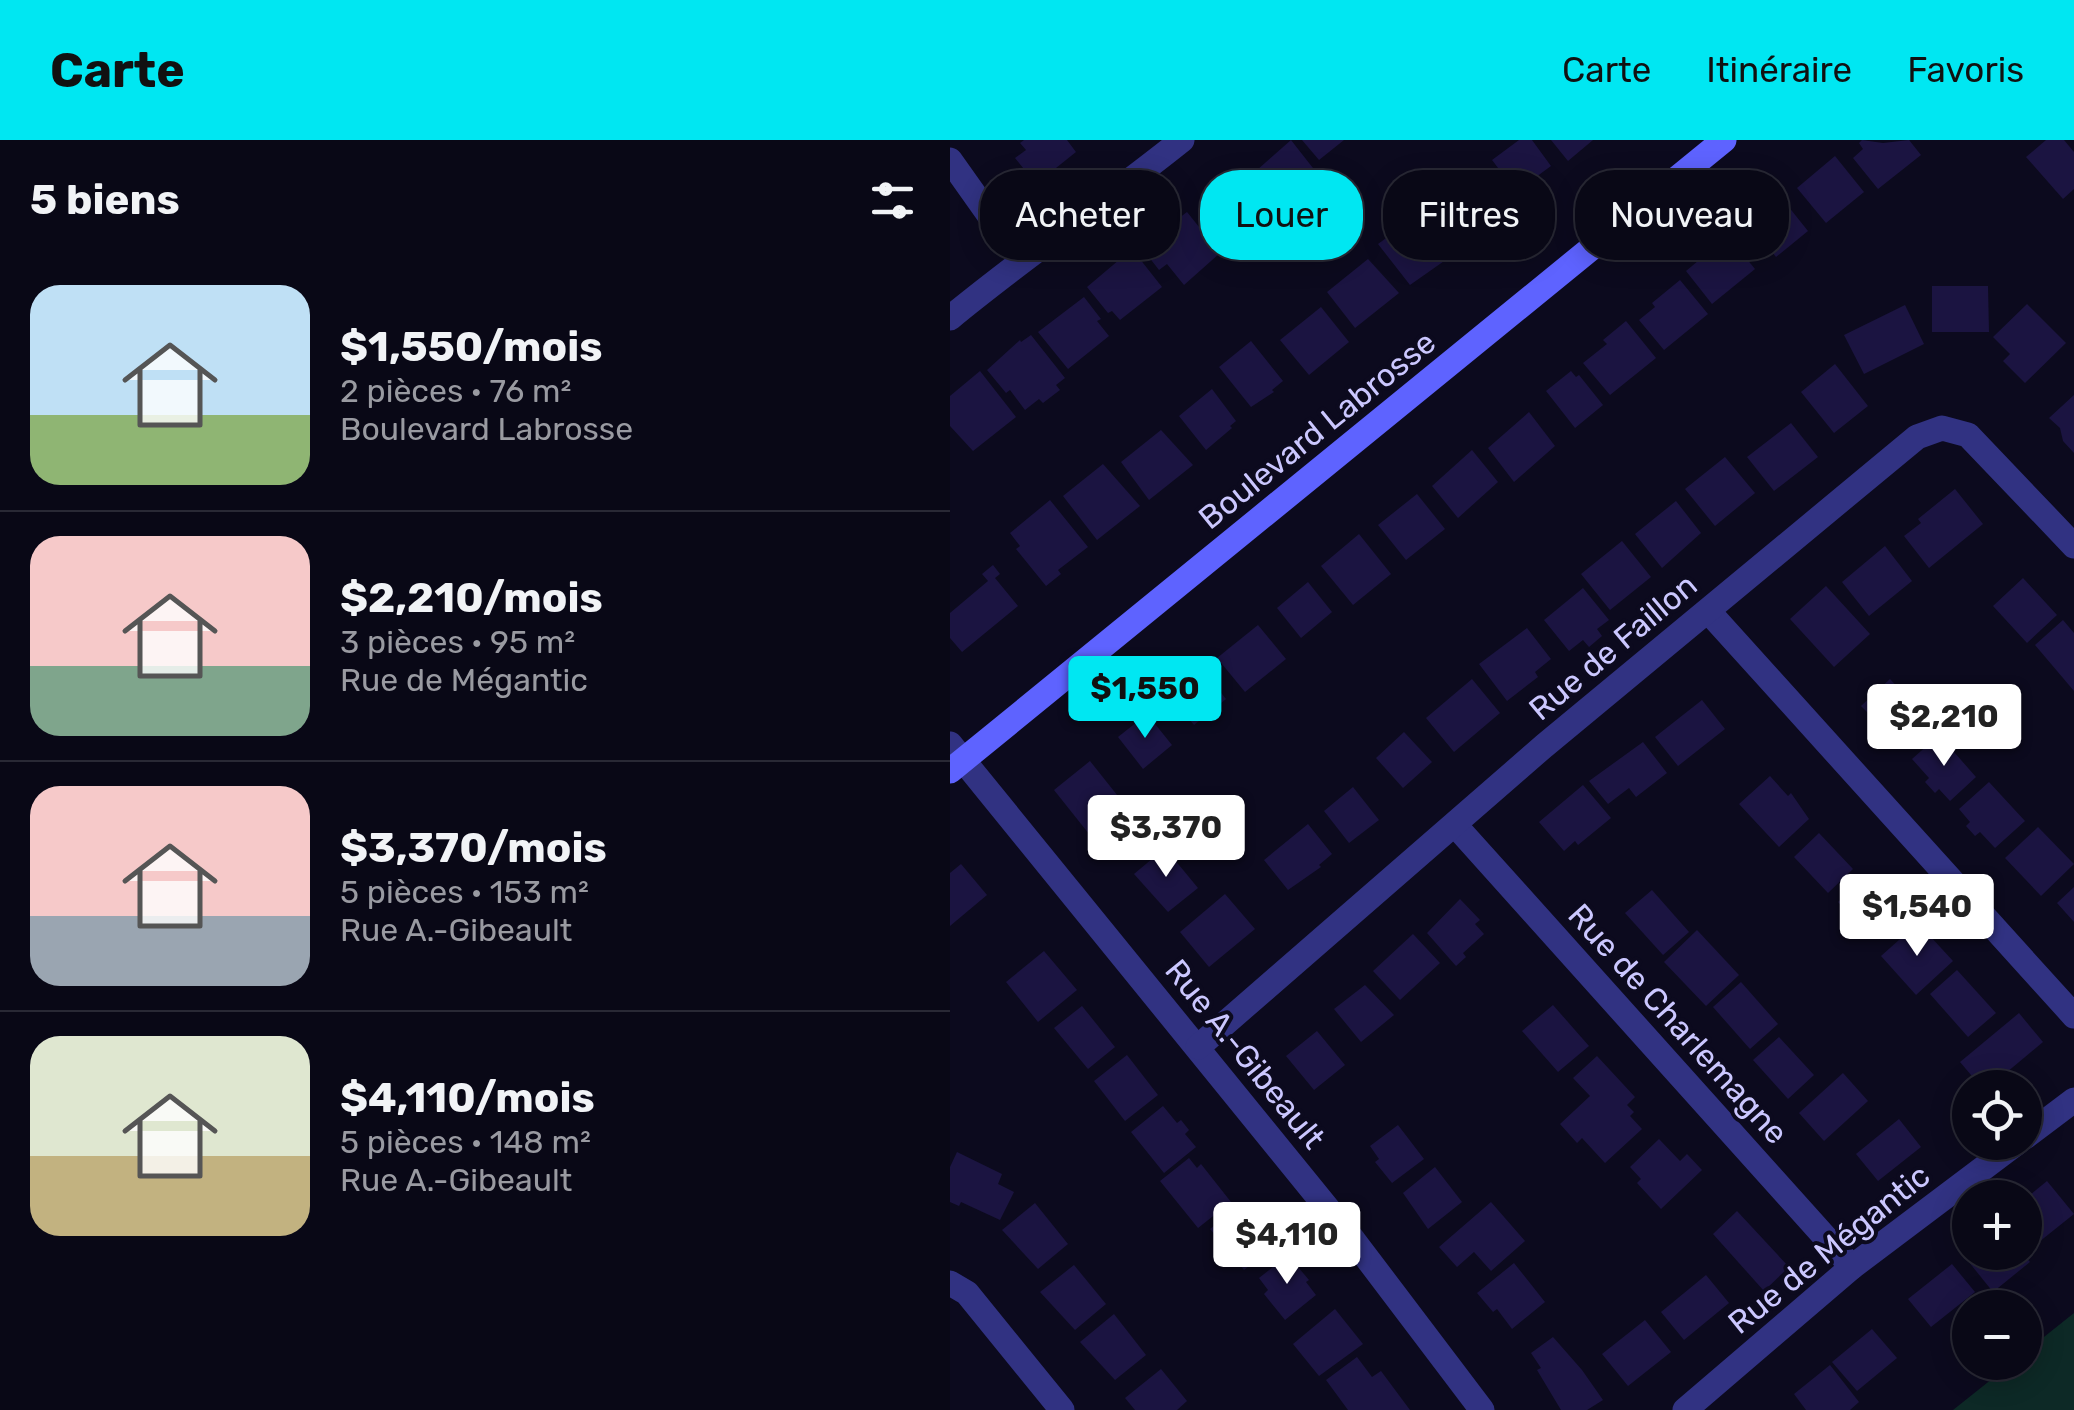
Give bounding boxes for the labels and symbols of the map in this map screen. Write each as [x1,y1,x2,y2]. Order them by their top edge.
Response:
street label: Boulevard Labrosse [1191,323,1443,537]
street label: Rue de Faillon [1521,566,1705,728]
pin: $1,550 [1064,656,1226,741]
pin: $2,210 [1863,684,2025,769]
pin: $3,370 [1085,795,1247,880]
pin: $1,540 [1836,874,1998,959]
street label: Rue de Charlemagne [1560,896,1796,1152]
street label: Rue A.-Gibeault [1157,952,1333,1156]
street label: Rue de Mégantic [1721,1156,1937,1342]
pin: $4,110 [1206,1202,1368,1287]

